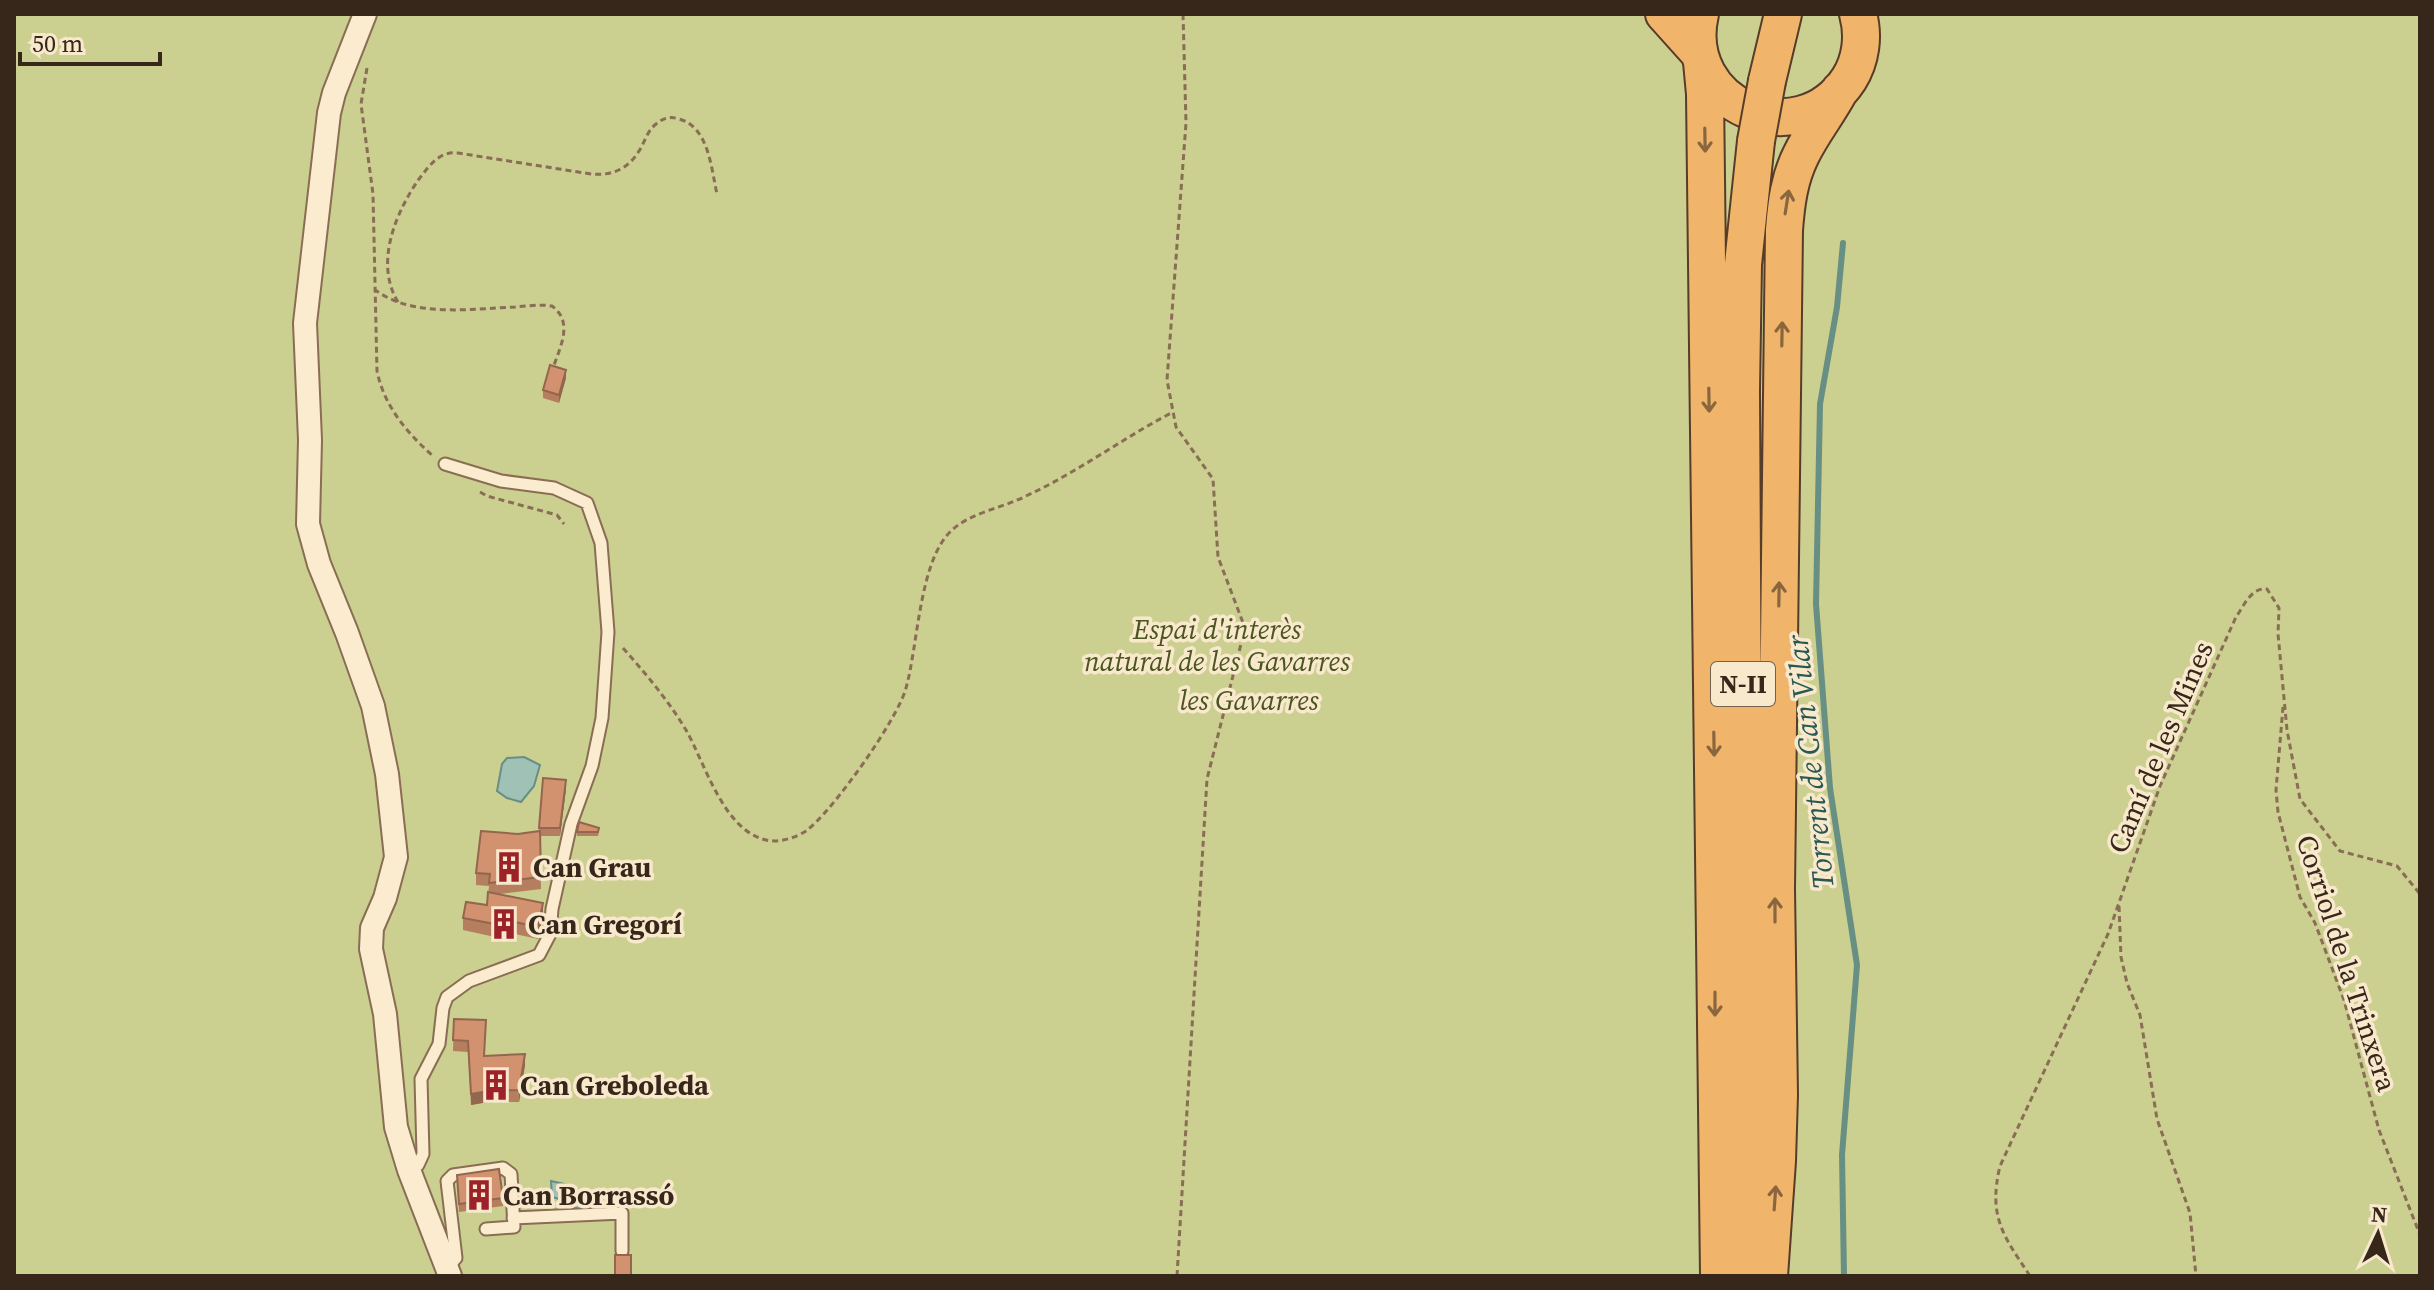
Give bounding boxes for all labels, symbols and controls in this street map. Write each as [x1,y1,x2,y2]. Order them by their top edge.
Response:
scale bar [20,16,160,66]
text: 50 m [32,27,83,60]
one-way arrow [1697,126,1713,153]
one-way arrow [1780,189,1795,215]
one-way arrow [1774,321,1790,348]
one-way arrow [1701,386,1717,413]
one-way arrow [1771,581,1787,608]
park label: Espai d'interès natural de les Gavarres [1084,610,1351,680]
water label: Torrent de Can Vilar [1776,632,1844,891]
street label: Camí de les Mines [2098,635,2222,859]
road number: N-II [1711,662,1775,706]
park label: les Gavarres [1179,681,1320,719]
one-way arrow [1706,730,1722,757]
street label: Corriol de la Trinxera [2288,830,2407,1097]
place label: Can Grau [533,848,651,886]
building icon: Can Grau [492,850,526,884]
one-way arrow [1768,897,1783,924]
place label: Can Gregorí [528,905,682,943]
building icon: Can Gregorí [487,907,521,941]
one-way arrow [1707,990,1723,1017]
place label: Can Greboleda [520,1066,709,1104]
building icon: Can Greboleda [479,1068,513,1102]
place label: Can Borrassó [503,1176,674,1214]
building icon: Can Borrassó [462,1178,496,1212]
one-way arrow [1768,1185,1783,1212]
north arrow [2338,1194,2418,1274]
text: N [2370,1199,2388,1230]

